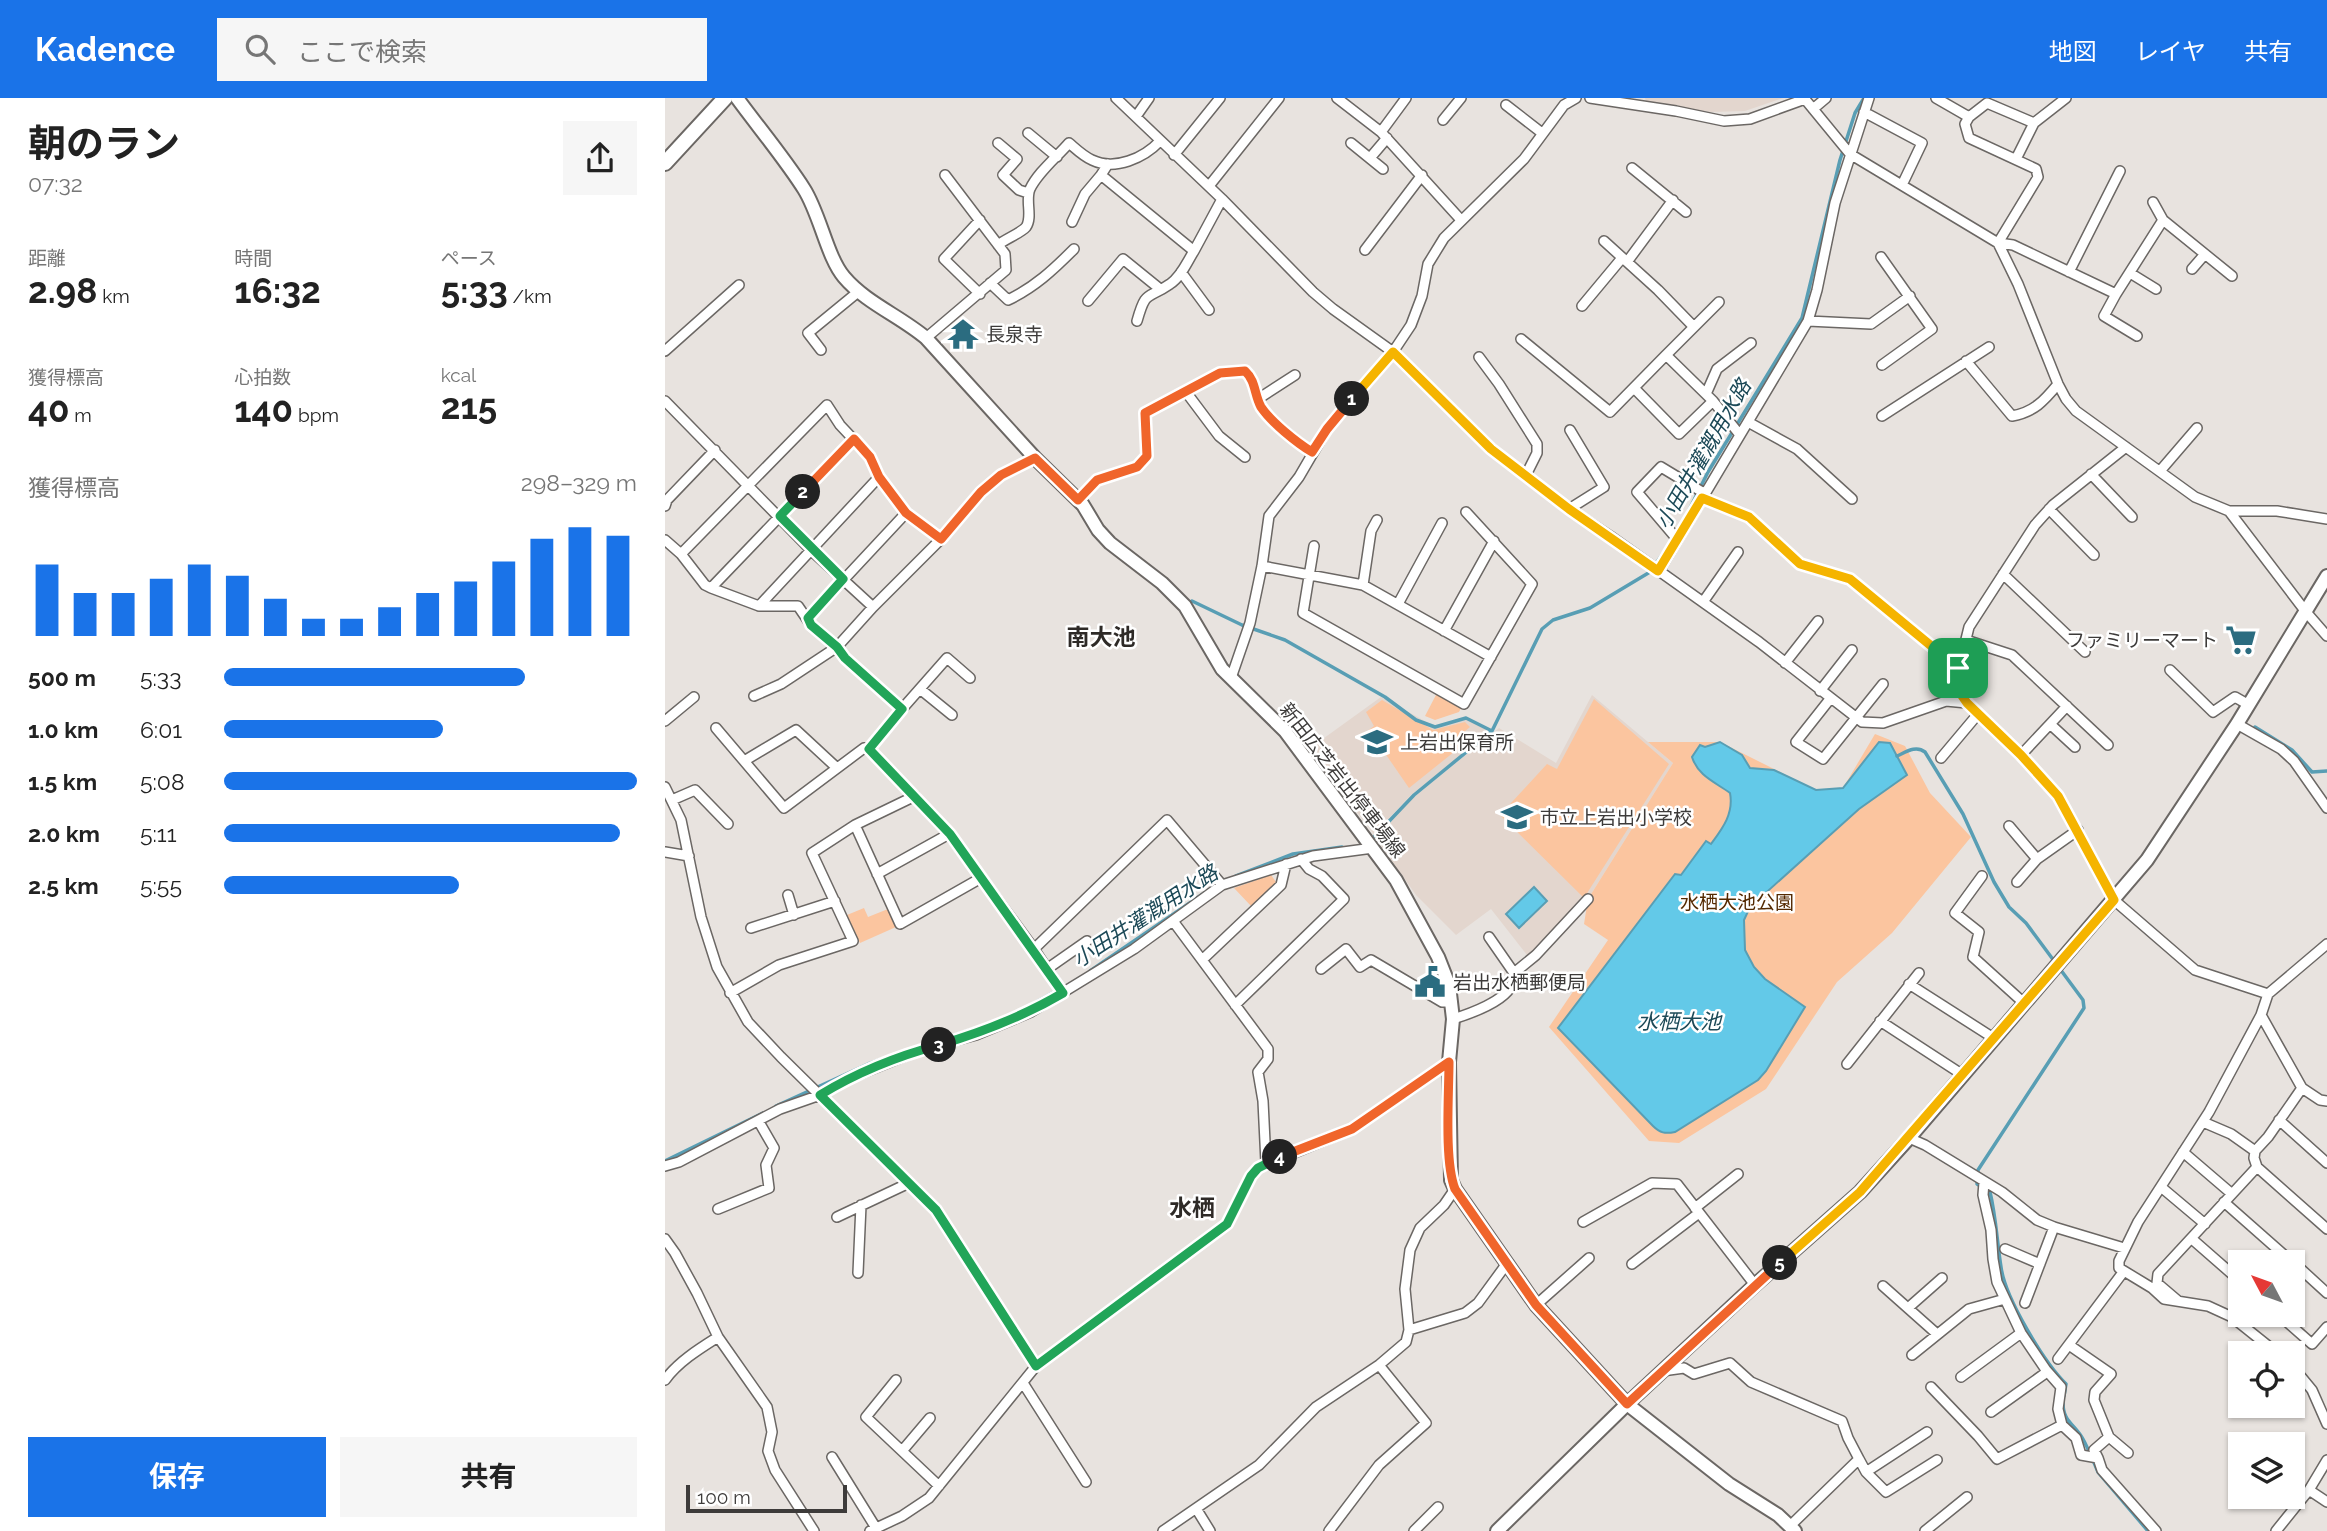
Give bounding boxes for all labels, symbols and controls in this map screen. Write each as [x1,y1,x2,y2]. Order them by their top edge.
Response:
search box [217,18,707,81]
text: Kadence [35,30,175,69]
icon: search [241,30,279,68]
text: ここで検索 [297,37,427,67]
text: 地図 [2049,37,2097,66]
text: レイヤ [2135,37,2206,66]
text: 共有 [2244,37,2292,66]
text: 朝のラン [28,121,180,166]
button: share [563,121,637,195]
text: 07:32 [28,170,83,197]
text: 距離 [28,247,66,269]
text: 時間 [234,247,272,269]
text: ペース [441,247,497,269]
text: 2.98 [28,270,97,311]
text: 16:32 [234,270,321,311]
text: 5:33 [441,270,508,311]
text: km [97,285,130,307]
text: /km [508,285,552,307]
temple icon: 長泉寺 [946,317,980,351]
place label: 長泉寺 [986,323,1043,345]
text: kcal [441,364,476,386]
text: 獲得標高 [28,366,104,388]
text: 心拍数 [234,366,291,388]
water label: 小田井灌漑用水路 [1650,373,1757,533]
pin: 1 [1335,382,1369,416]
text: 215 [441,386,497,427]
text: 1 [1347,387,1356,409]
text: 40 [28,389,69,430]
text: 140 [234,389,293,430]
text: m [69,404,92,426]
text: bpm [293,404,339,426]
text: 298–329 m [521,469,637,496]
text: 獲得標高 [28,474,120,501]
pin: 2 [785,474,821,510]
text: 2 [797,480,808,502]
district label: 南大池 [1067,623,1136,650]
supermarket icon: ファミリーマート [2224,623,2258,657]
place label: ファミリーマート [2066,629,2218,651]
pin [1928,638,1988,698]
icon: arrive [1939,649,1977,687]
text: 500 m [28,664,96,691]
text: 5:33 [140,664,181,691]
street label: 新田広芝岩出停車場線 [1276,698,1410,862]
text: 1.0 km [28,716,98,743]
text: 6:01 [140,716,182,743]
school or university icon: 上岩出保育所 [1360,725,1394,759]
place label: 上岩出保育所 [1400,731,1514,753]
text: 1.5 km [28,768,97,795]
text: 5:08 [140,768,185,795]
school or university icon: 市立上岩出小学校 [1500,800,1534,834]
place label: 市立上岩出小学校 [1540,806,1692,828]
text: 2.0 km [28,820,100,847]
text: 5:11 [140,820,177,847]
water label: 小田井灌漑用水路 [1068,859,1224,972]
text: 2.5 km [28,872,99,899]
text: 5:55 [140,872,182,899]
park label: 水栖大池公園 [1680,891,1794,913]
public building icon: 岩出水栖郵便局 [1413,965,1447,999]
place label: 岩出水栖郵便局 [1453,971,1586,993]
water label: 水栖大池 [1637,1009,1723,1034]
pin: 3 [921,1028,957,1062]
text: 3 [933,1033,944,1055]
pin: 4 [1263,1140,1297,1174]
text: 4 [1274,1145,1285,1167]
district label: 水栖 [1169,1194,1215,1221]
pin: 5 [1763,1246,1797,1280]
north arrow [2228,1250,2305,1326]
map controls [2228,1250,2305,1509]
text: 5 [1774,1251,1785,1273]
button: locate [2228,1341,2305,1418]
button: layers [2228,1432,2305,1509]
button: 保存 [28,1437,326,1517]
button: 共有 [340,1437,637,1517]
scale bar [686,1482,847,1514]
text: 100 m [697,1486,751,1508]

